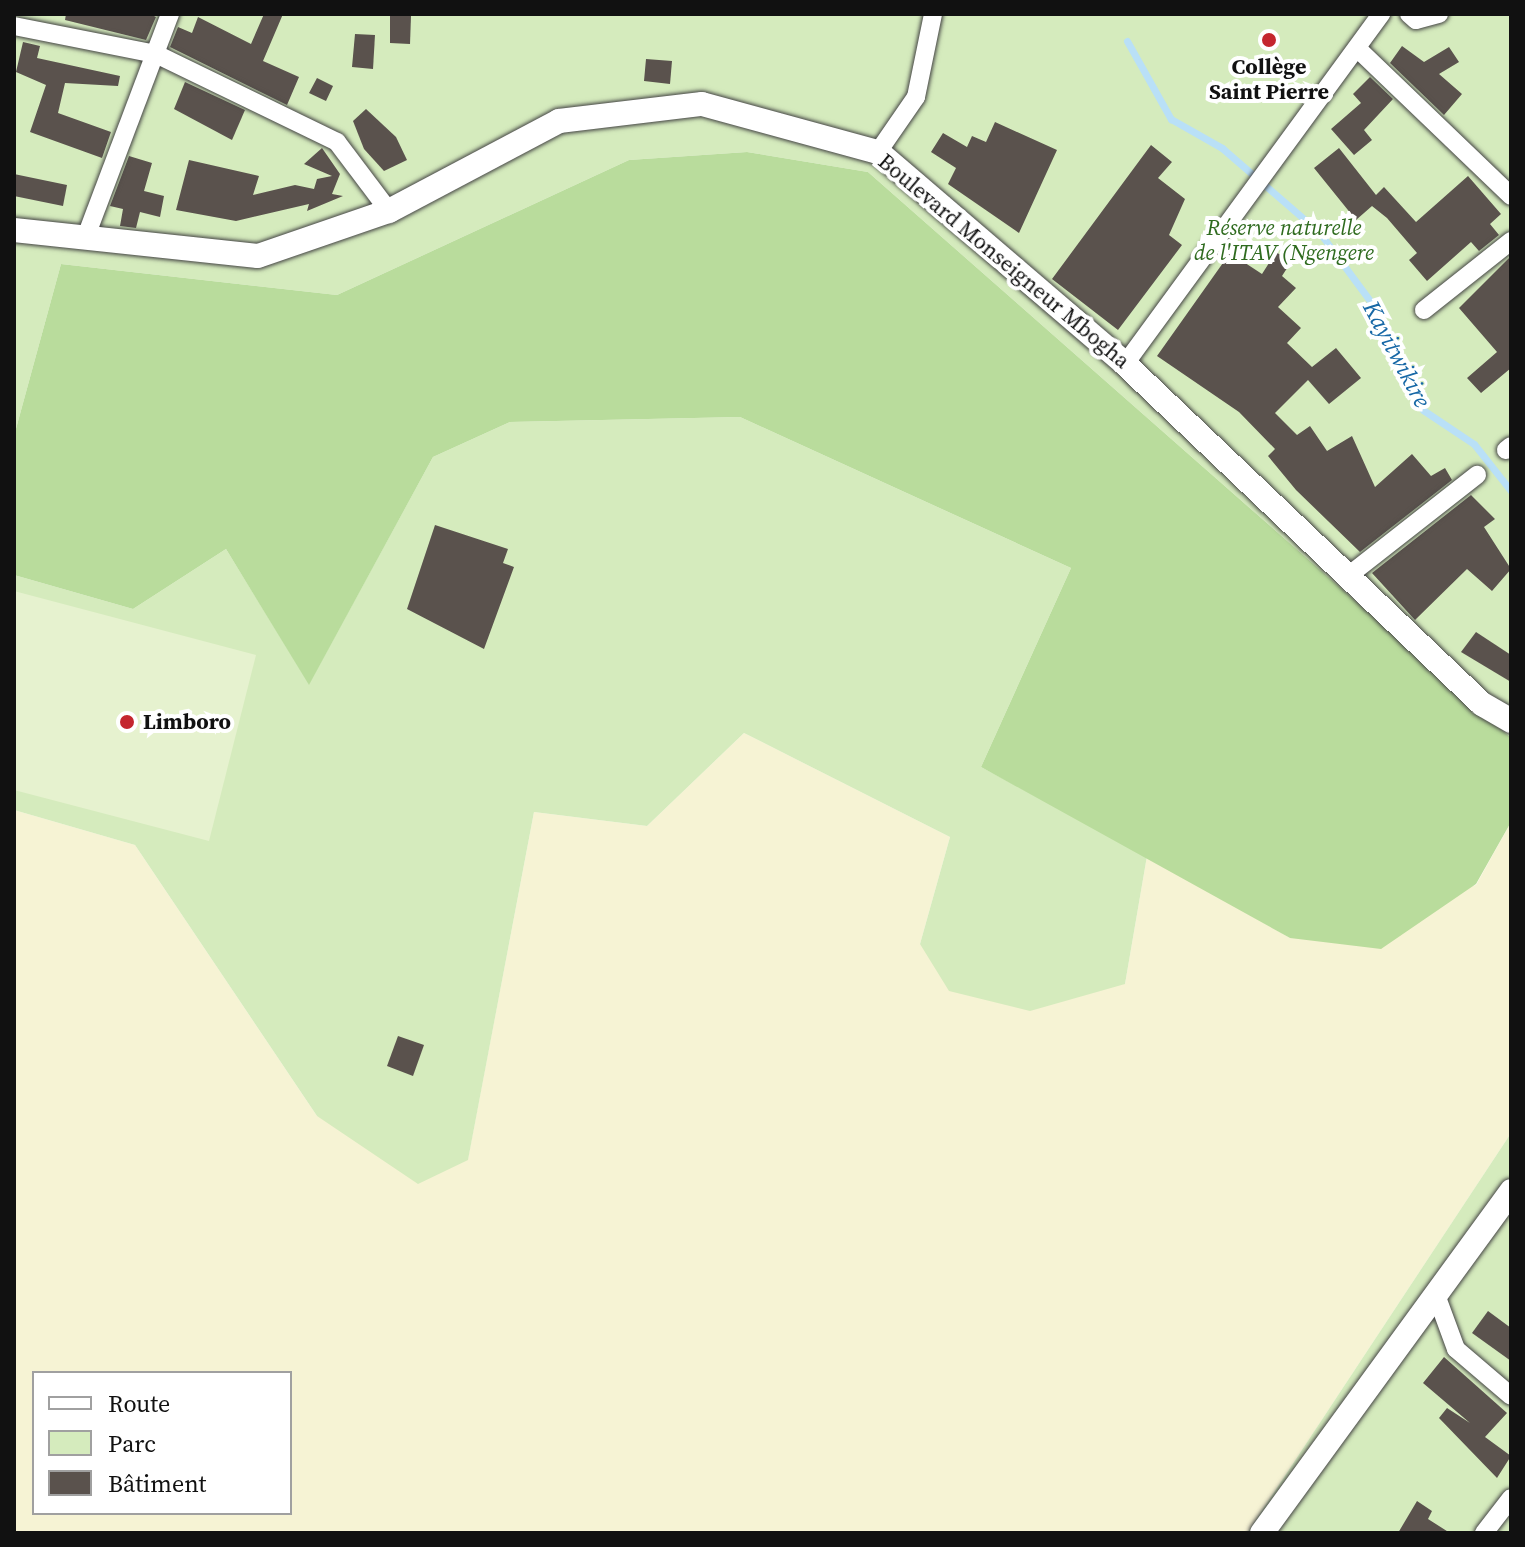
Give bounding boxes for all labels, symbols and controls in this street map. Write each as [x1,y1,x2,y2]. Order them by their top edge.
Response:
marker: Collège Saint Pierre [1260,31,1278,49]
place label: Collège Saint Pierre [1209,53,1329,104]
street label: Boulevard Monseigneur Mbogha [873,148,1135,374]
park label: Réserve naturelle de l'ITAV (Ngengere [1194,214,1374,266]
water label: Kayitwikire [1357,296,1437,412]
place label: Limboro [143,709,231,735]
marker: Limboro [118,713,136,731]
legend [32,1371,292,1515]
text: Route [108,1387,170,1420]
text: Parc [108,1427,156,1460]
text: Bâtiment [108,1467,206,1500]

